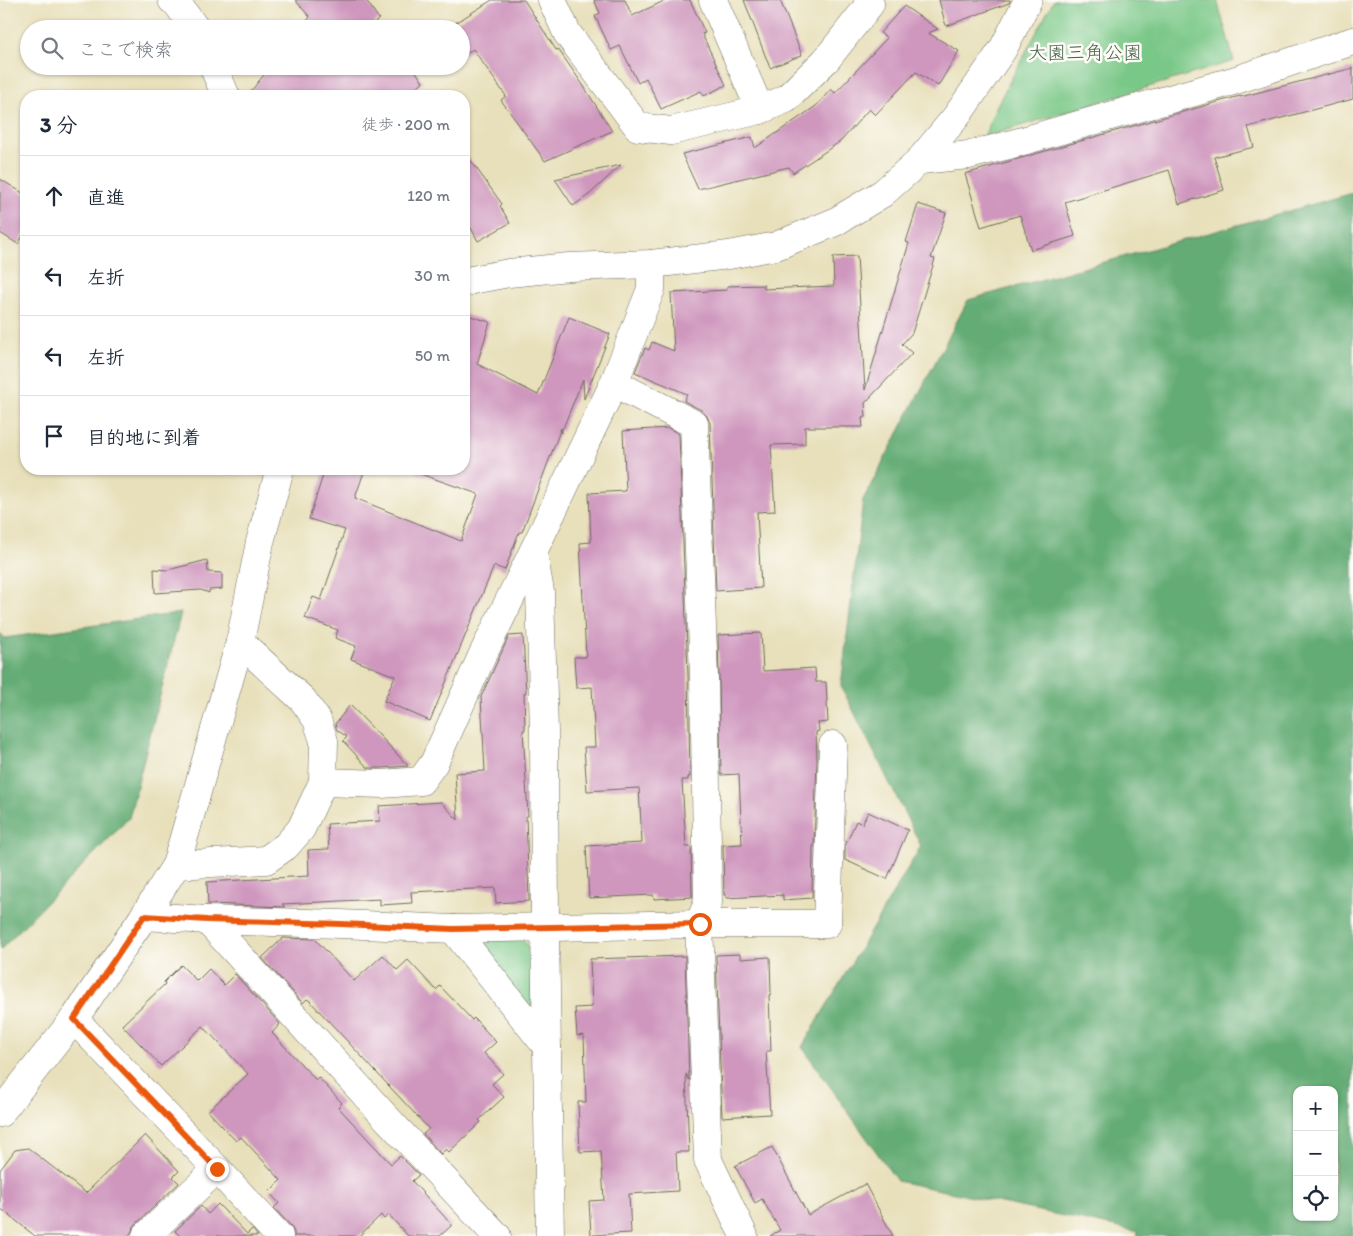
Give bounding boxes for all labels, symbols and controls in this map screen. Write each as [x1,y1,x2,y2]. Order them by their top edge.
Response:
search box [20,20,470,75]
icon: search [38,34,66,62]
text: ここで検索 [78,38,173,61]
park label: 大園三角公園 [1028,41,1142,64]
text: 3 分 [40,112,77,137]
text: 徒歩 · 200 m [362,115,450,134]
icon: ahead [40,182,68,210]
text: 直進 [87,186,125,209]
text: 120 m [407,186,450,205]
icon: left [40,262,68,290]
text: 左折 [87,266,125,289]
text: 30 m [414,266,450,285]
icon: left [40,342,68,370]
text: 左折 [87,346,125,369]
text: 50 m [415,346,450,365]
icon: arrive [40,422,68,450]
text: 目的地に到着 [87,426,201,449]
route start [689,913,712,936]
map controls [1293,1086,1338,1221]
button: + [1293,1086,1338,1131]
button: − [1293,1131,1338,1176]
route end [206,1158,229,1181]
button: locate [1293,1176,1338,1221]

